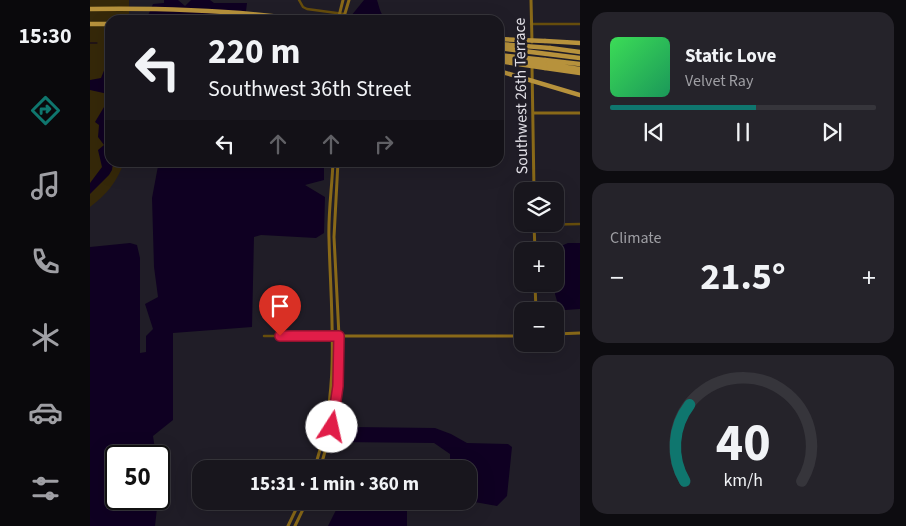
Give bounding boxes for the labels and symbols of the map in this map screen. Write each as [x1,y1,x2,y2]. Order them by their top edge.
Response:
street label: Southwest 26th Terrace [509,17,533,175]
pin [259,285,301,336]
position arrow [305,400,357,452]
speed limit sign: 50 [105,445,170,510]

